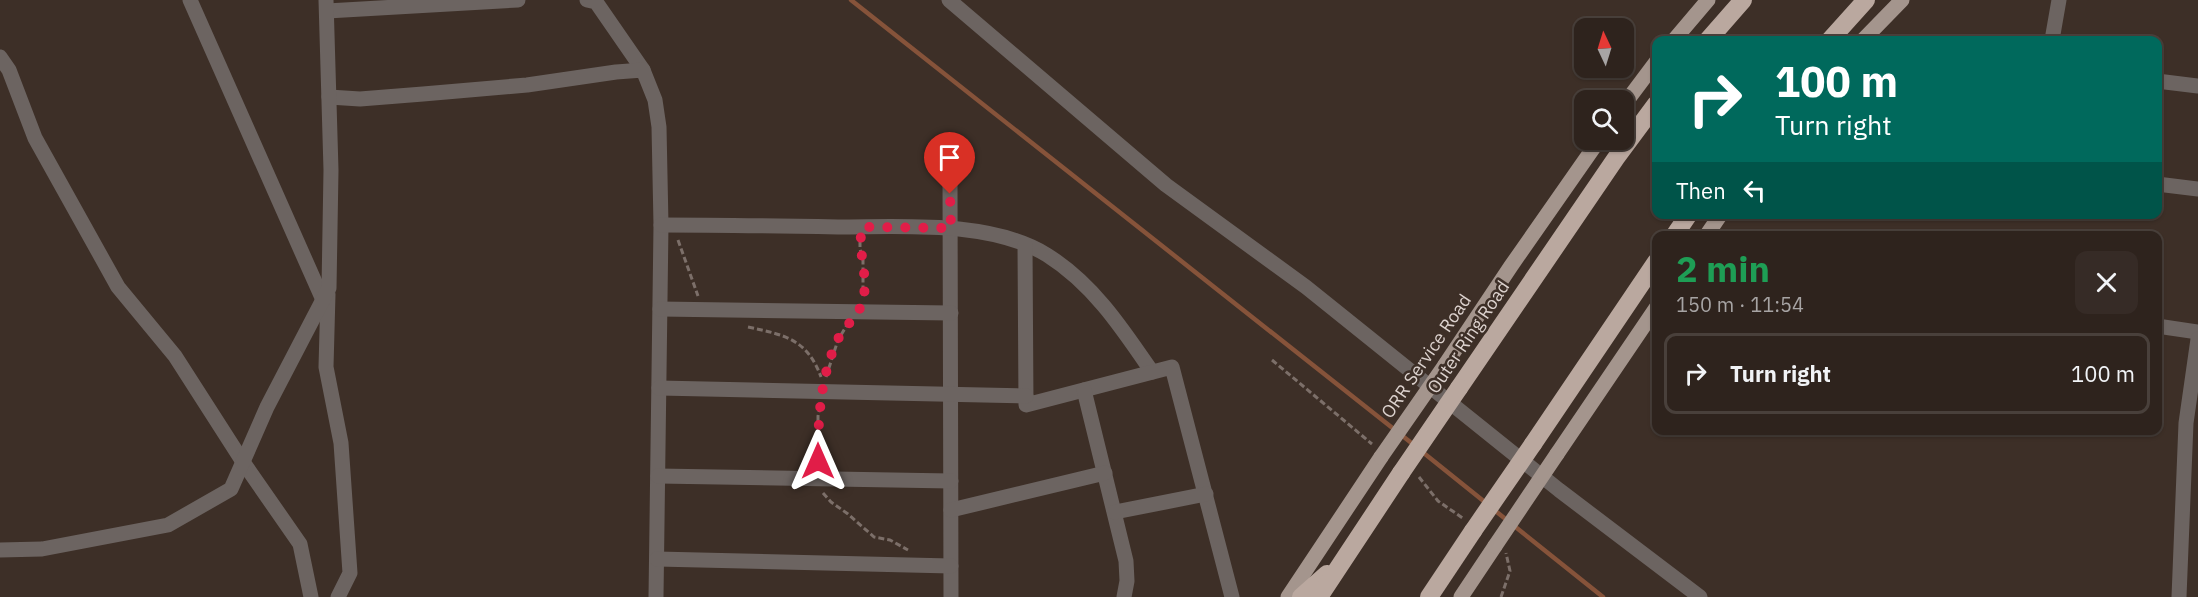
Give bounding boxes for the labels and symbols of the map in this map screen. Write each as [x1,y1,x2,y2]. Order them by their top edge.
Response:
north arrow [1574,18,1634,78]
pin [924,132,975,194]
street label: Outer Ring Road [1422,276,1514,398]
street label: ORR Service Road [1376,289,1476,423]
position arrow [786,429,850,493]

